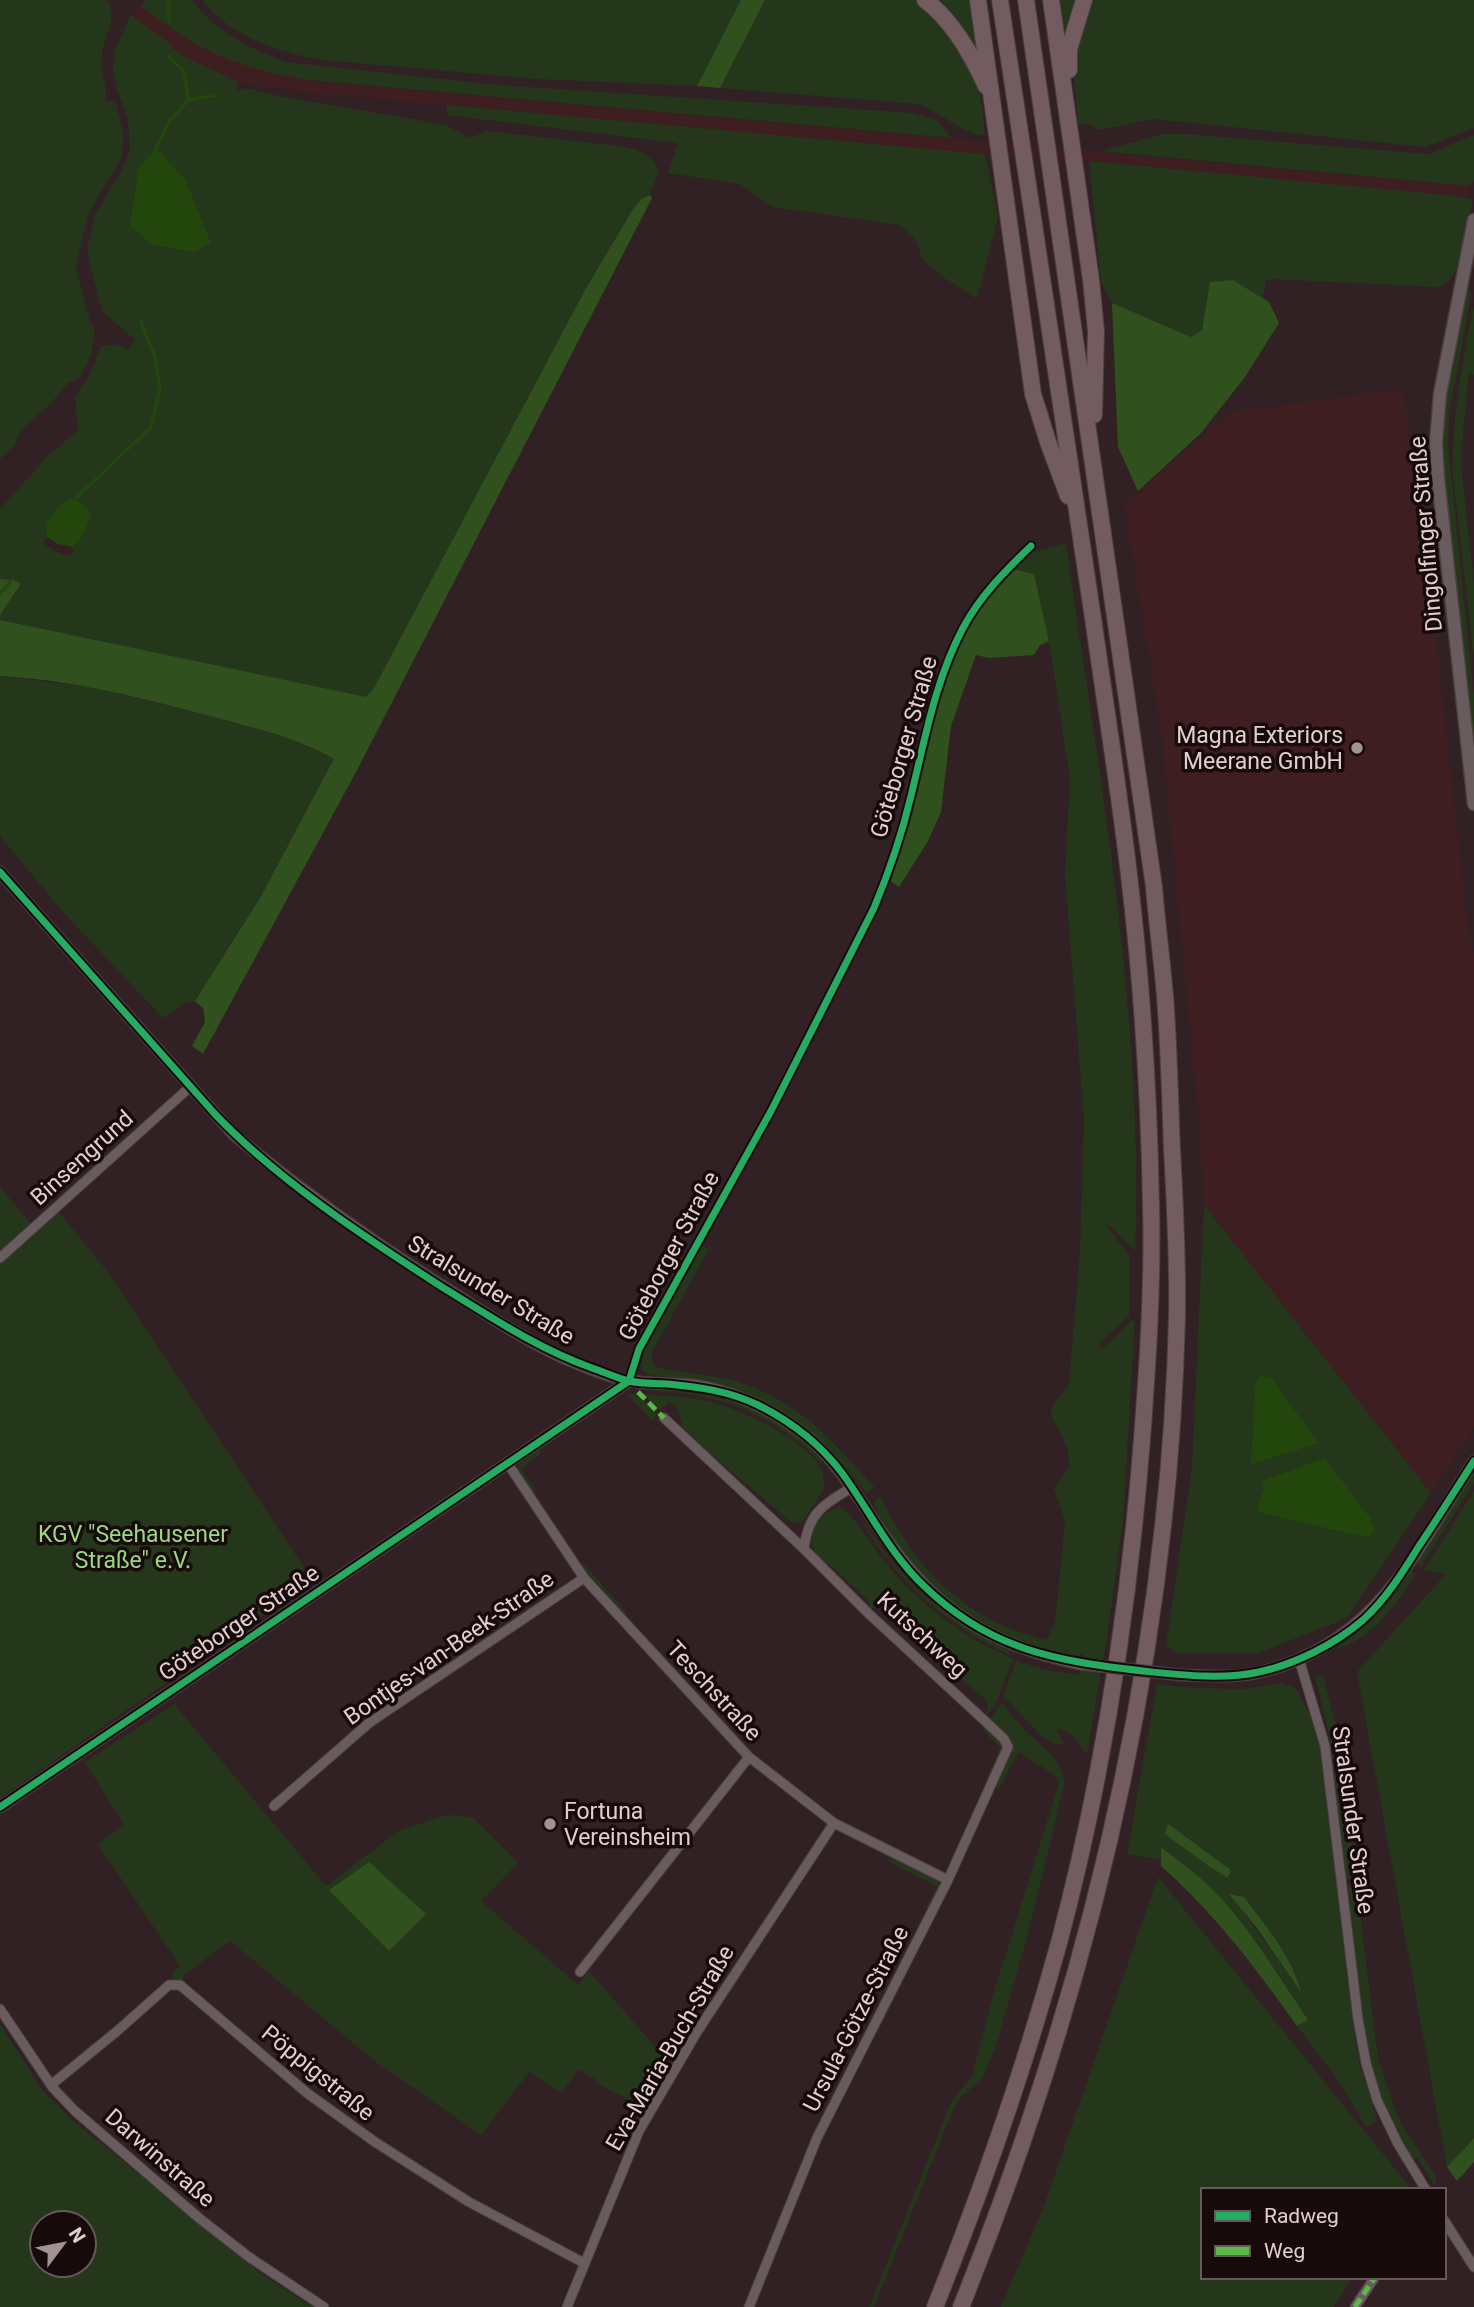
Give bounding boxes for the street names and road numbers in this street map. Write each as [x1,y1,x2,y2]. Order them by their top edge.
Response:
street label: Dingolfinger Straße [1404,435,1448,633]
street label: Göteborger Straße [865,653,943,841]
street label: Binsengrund [25,1105,139,1211]
street label: Göteborger Straße [613,1167,725,1345]
street label: Stralsunder Straße [403,1230,579,1350]
street label: Göteborger Straße [154,1559,324,1687]
street label: Bontjes-van-Beek-Straße [339,1565,559,1731]
street label: Kutschweg [871,1586,973,1684]
street label: Teschstraße [661,1636,767,1746]
street label: Stralsunder Straße [1326,1724,1380,1916]
street label: Ursula-Götze-Straße [797,1922,915,2116]
street label: Eva-Maria-Buch-Straße [600,1941,740,2155]
street label: Pöppigstraße [256,2019,380,2127]
street label: Darwinstraße [100,2103,220,2213]

